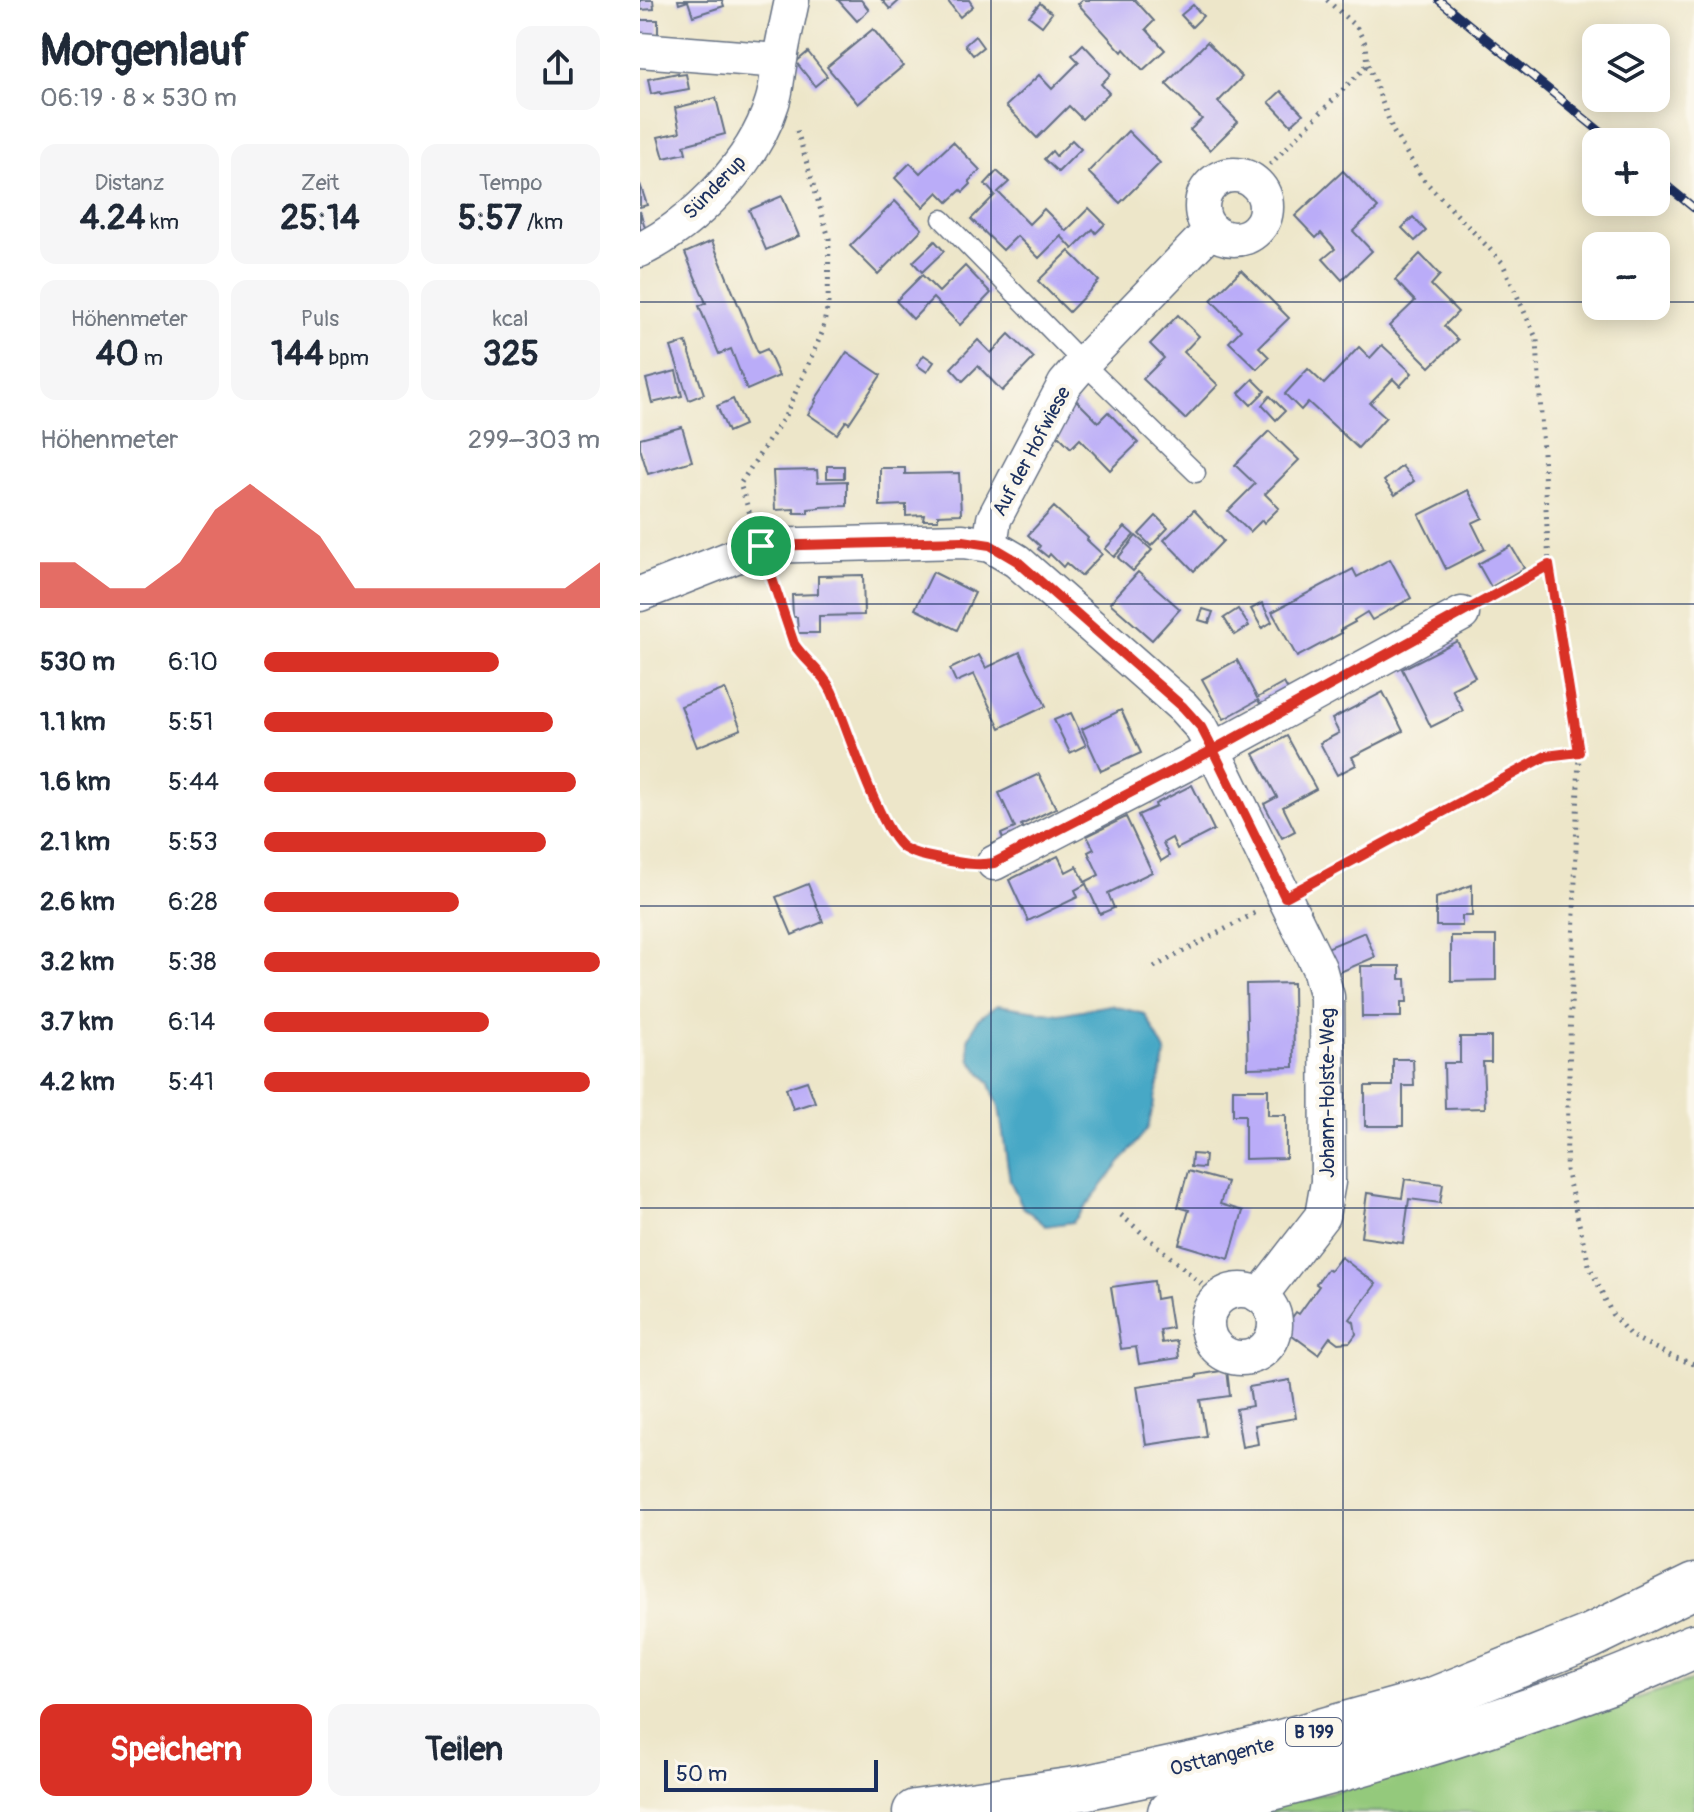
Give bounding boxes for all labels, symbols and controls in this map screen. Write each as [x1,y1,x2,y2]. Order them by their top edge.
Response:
text: Morgenlauf [40,24,249,79]
map controls [1582,24,1670,320]
button: layers [1582,24,1670,112]
button: share [516,26,600,110]
text: 06:19 · 8 × 530 m [40,82,237,114]
button: + [1582,128,1670,216]
street label: Sünderup [678,150,751,225]
text: Distanz [94,169,164,197]
text: Zeit [301,169,339,197]
text: Tempo [479,169,542,197]
text: 4.24 [80,197,146,240]
text: 25:14 [280,197,360,240]
text: 5:57 [458,197,522,240]
text: km [146,208,179,236]
text: /km [522,208,563,236]
button: − [1582,232,1670,320]
text: Höhenmeter [71,305,188,333]
text: Puls [301,305,339,333]
text: kcal [493,305,529,333]
text: 40 [96,333,139,376]
text: 144 [271,333,324,376]
text: 325 [482,333,539,376]
text: m [139,344,163,372]
text: bpm [324,344,369,372]
street label: Auf der Hofwiese [987,382,1076,520]
text: Höhenmeter [40,424,178,456]
text: 299–303 m [468,424,600,456]
pin [727,512,795,580]
icon: arrive [739,524,783,568]
text: 530 m [40,646,115,678]
text: 6:10 [168,646,218,678]
text: 1.1 km [40,706,106,738]
text: 5:51 [168,706,213,738]
text: 1.6 km [40,766,111,798]
text: 5:44 [168,766,219,798]
text: 2.1 km [40,826,110,858]
text: 5:53 [168,826,218,858]
text: 2.6 km [40,886,115,918]
text: 6:28 [168,886,218,918]
text: 3.2 km [40,946,114,978]
text: 5:38 [168,946,217,978]
text: 3.7 km [40,1006,114,1038]
text: 6:14 [168,1006,215,1038]
street label: Johann-Holste-Weg [1315,1008,1340,1178]
text: 4.2 km [40,1066,115,1098]
text: 5:41 [168,1066,214,1098]
button: Speichern [40,1704,312,1796]
button: Teilen [328,1704,600,1796]
road number: B 199 [1286,1718,1342,1746]
street label: Osttangente [1168,1731,1277,1781]
scale bar [664,1756,878,1792]
text: 50 m [676,1760,727,1788]

